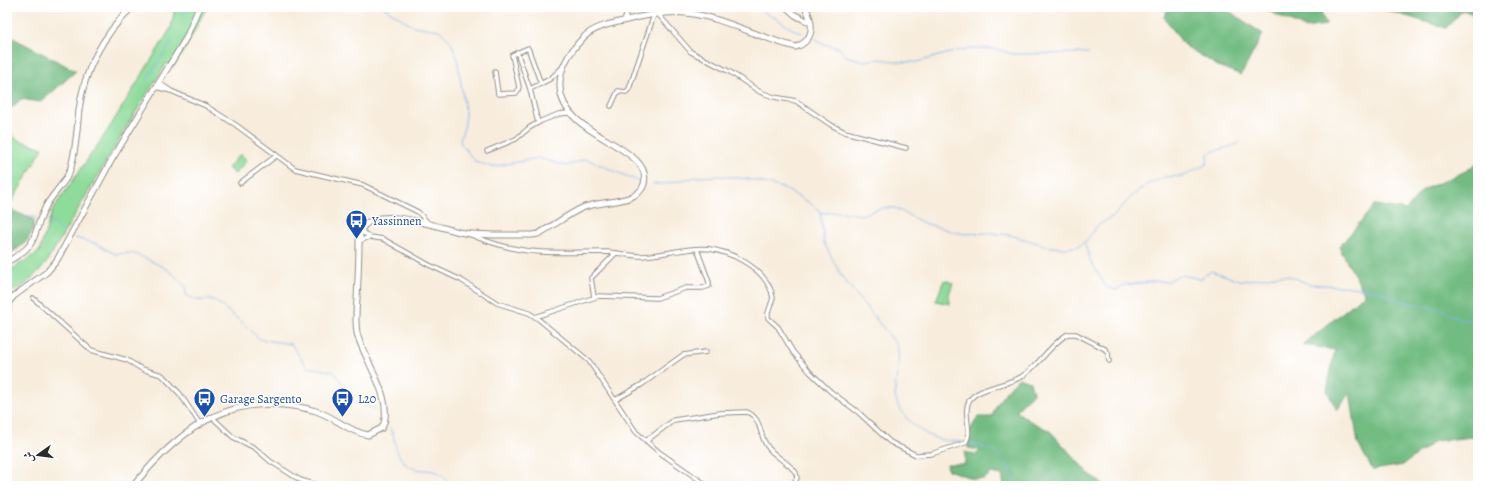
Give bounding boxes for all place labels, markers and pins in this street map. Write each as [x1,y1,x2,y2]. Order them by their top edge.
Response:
bus stop icon: Yassinnen [344,208,370,241]
place label: Yassinnen [371,213,422,229]
bus stop icon: Garage Sargento [192,386,218,419]
bus stop icon: L20 [330,386,356,419]
place label: Garage Sargento [220,391,302,407]
place label: L20 [358,391,376,407]

